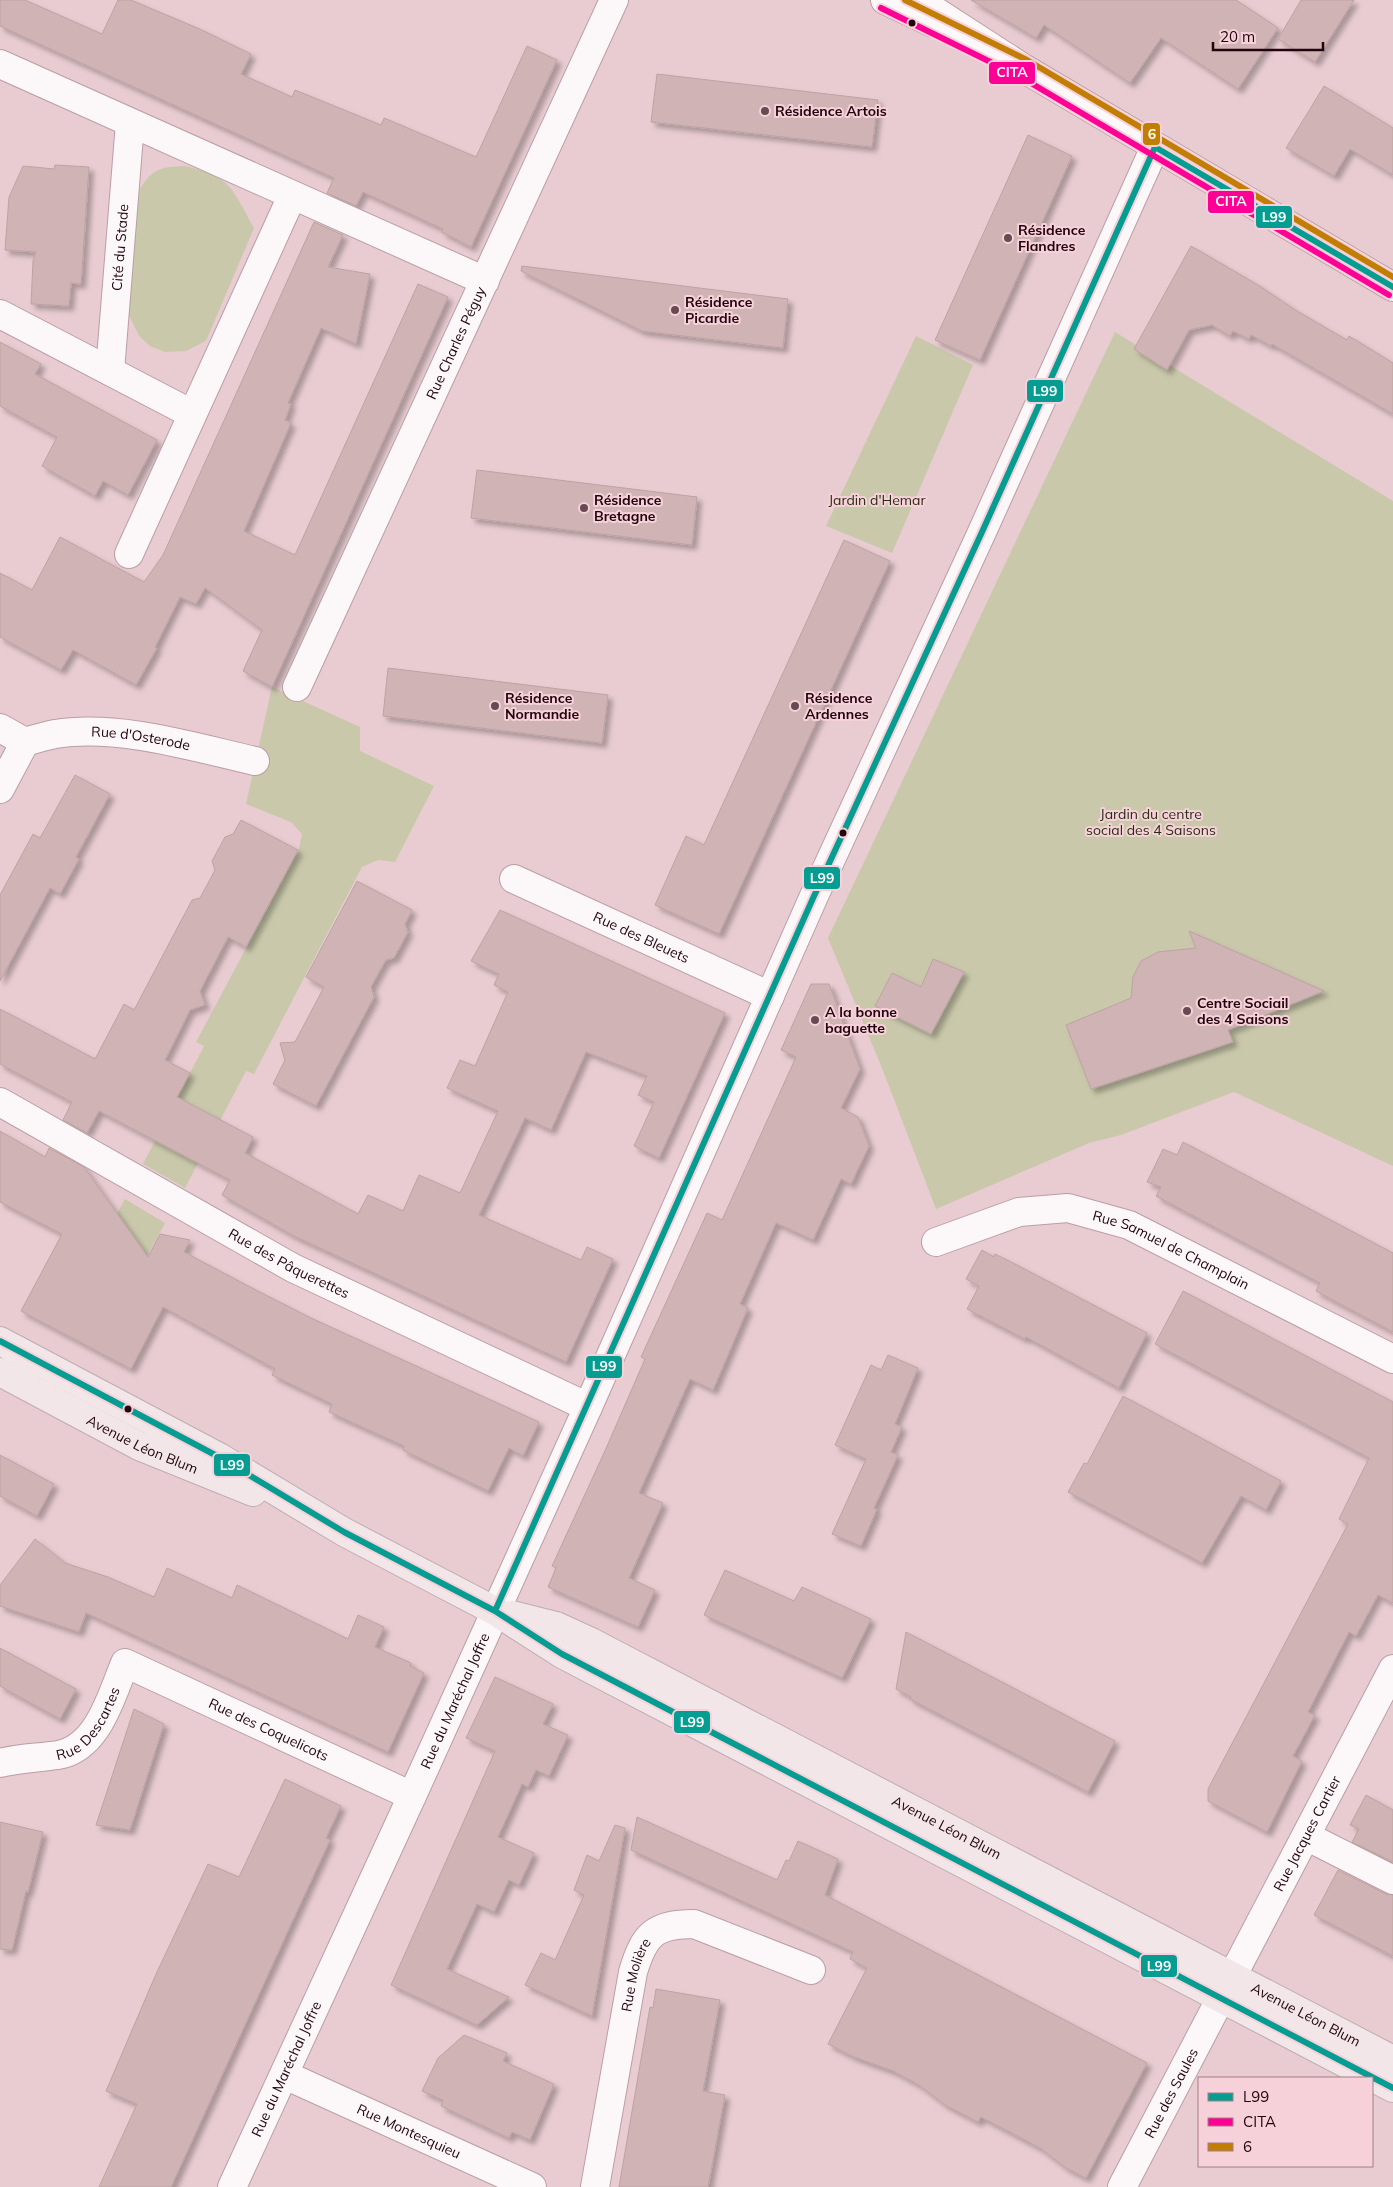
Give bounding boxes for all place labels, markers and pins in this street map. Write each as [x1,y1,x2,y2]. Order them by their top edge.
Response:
unlabelled marker [907,18,917,28]
place label: Résidence Artois [775,102,887,120]
marker: Résidence Artois [759,105,771,117]
place label: Résidence Flandres [1018,221,1086,255]
marker: Résidence Flandres [1002,232,1014,244]
place label: Résidence Picardie [685,293,753,327]
marker: Résidence Picardie [669,304,681,316]
place label: Résidence Bretagne [594,491,662,525]
marker: Résidence Bretagne [578,502,590,514]
place label: Résidence Normandie [505,689,579,723]
place label: Résidence Ardennes [805,689,873,723]
marker: Résidence Normandie [489,700,501,712]
marker: Résidence Ardennes [789,700,801,712]
unlabelled marker [838,828,848,838]
place label: Centre Sociail des 4 Saisons [1197,994,1289,1028]
place label: A la bonne baguette [825,1003,897,1037]
marker: Centre Sociail des 4 Saisons [1181,1005,1193,1017]
marker: A la bonne baguette [809,1014,821,1026]
unlabelled marker [123,1404,133,1414]

